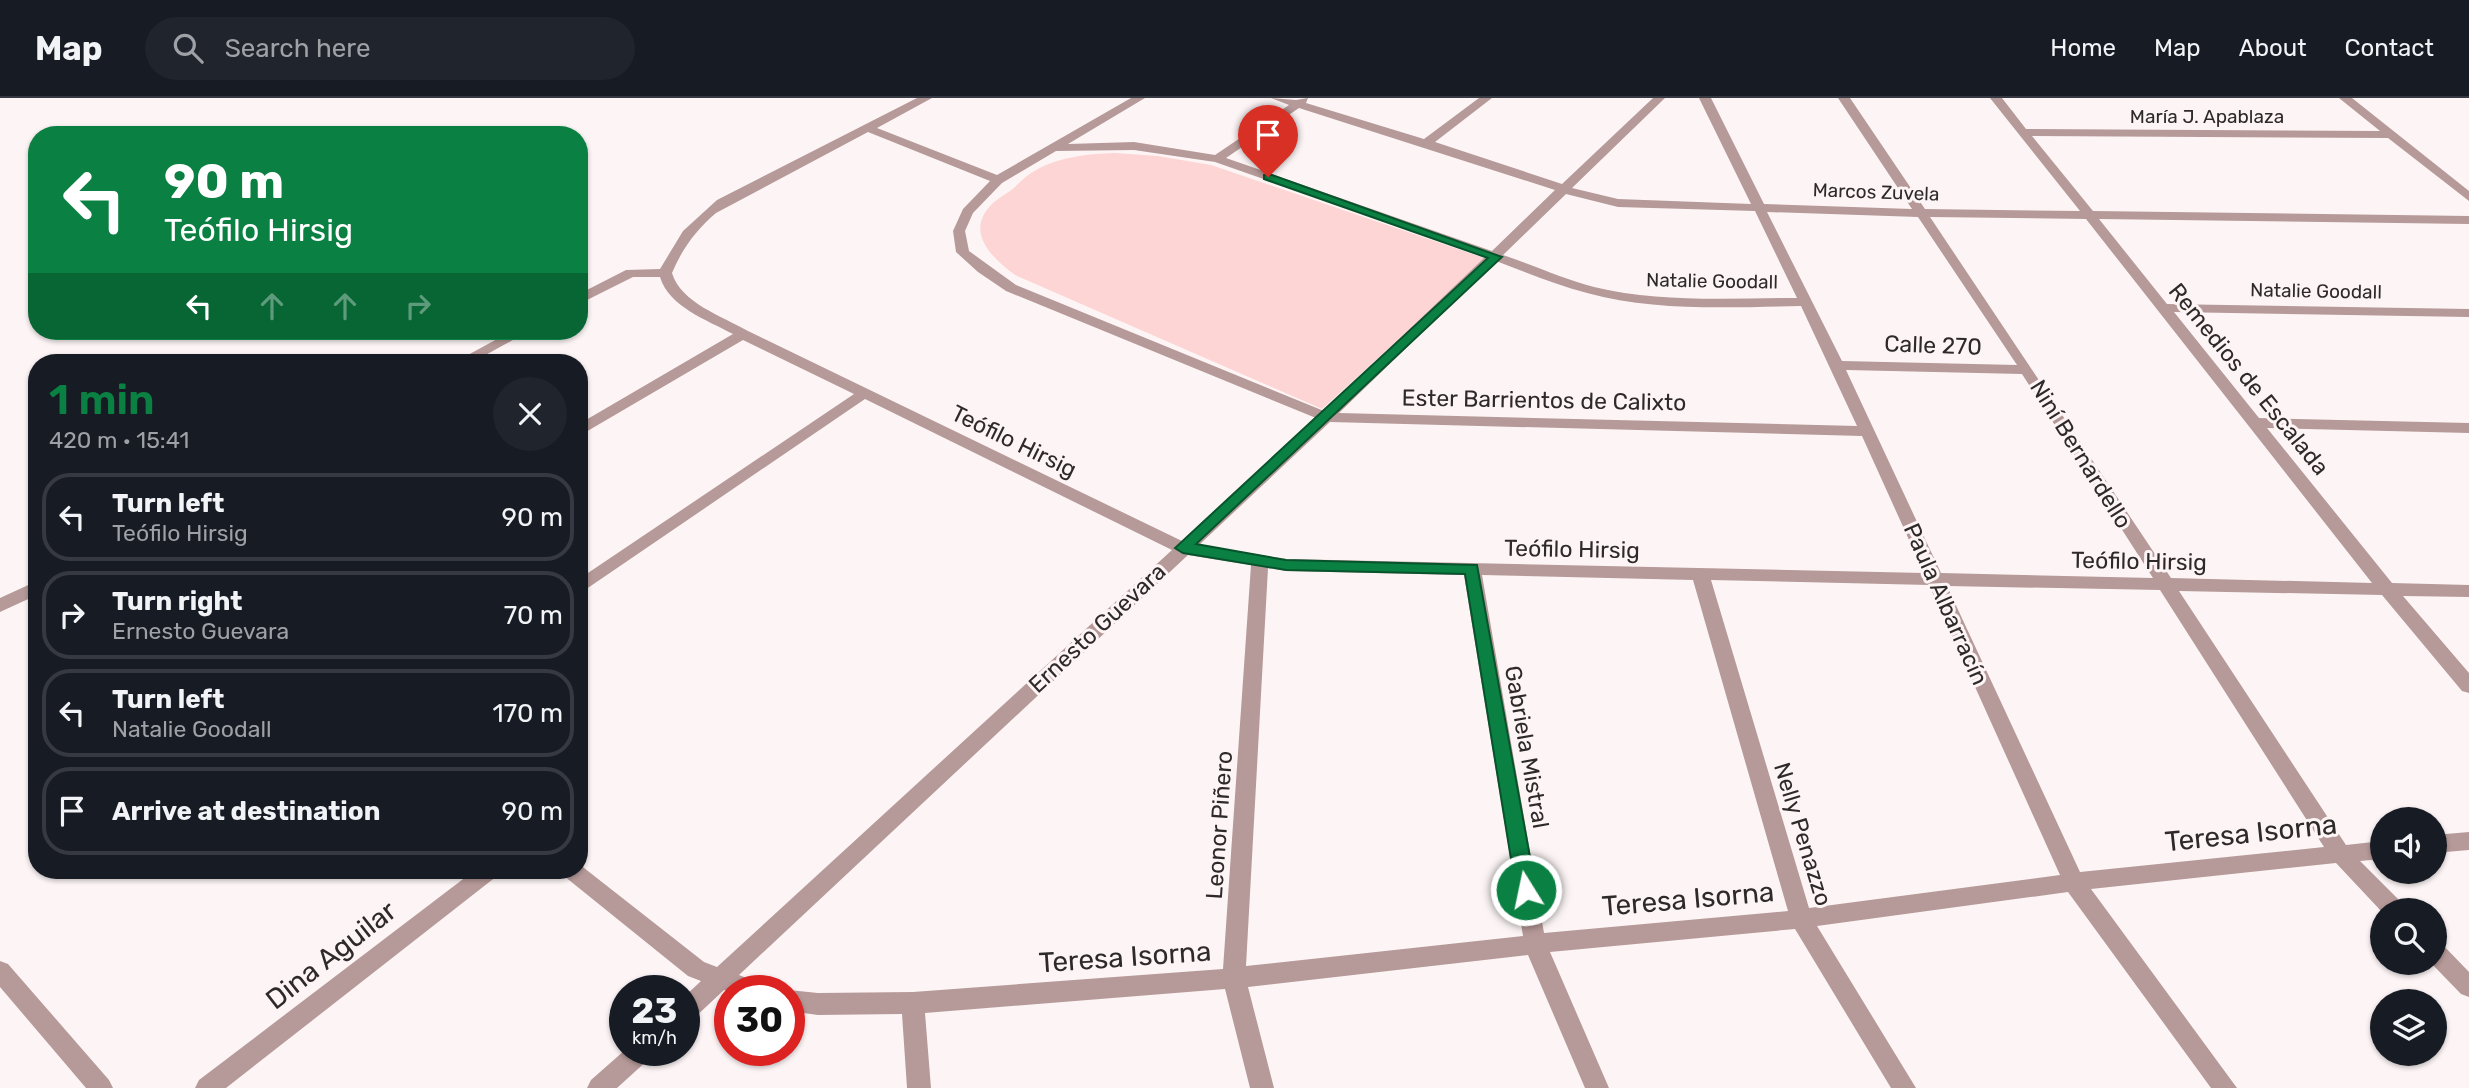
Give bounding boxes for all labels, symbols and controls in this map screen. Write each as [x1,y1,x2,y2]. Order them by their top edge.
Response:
search box [145,17,635,80]
text: Map [35,29,103,68]
icon: search [169,29,207,67]
text: Search here [225,33,370,64]
text: Home [2050,34,2116,62]
text: Map [2154,34,2201,62]
text: About [2239,34,2307,62]
text: Contact [2345,34,2434,62]
pin [1238,105,1298,177]
street label: María J. Apablaza [2130,105,2284,128]
icon: arrive [1249,116,1287,154]
text: 90 m [164,152,284,210]
icon: left [49,154,140,245]
street label: Marcos Zuvela [1812,178,1940,206]
text: Teófilo Hirsig [164,211,353,249]
street label: Natalie Goodall [1646,268,1778,294]
street label: Remedios de Escalada [2163,277,2335,481]
street label: Natalie Goodall [2250,278,2382,304]
icon: left [180,287,218,325]
icon: ahead [253,287,291,325]
icon: ahead [326,287,364,325]
icon: right [399,287,437,325]
street label: Calle 270 [1884,329,1982,361]
text: 1 min [49,375,155,425]
street label: Niní Bernardello [2024,375,2138,533]
button: close [493,377,567,451]
street label: Ester Barrientos de Calixto [1401,384,1687,416]
street label: Teófilo Hirsig [947,399,1081,483]
text: 420 m · 15:41 [49,426,189,454]
text: Turn left [112,488,224,519]
icon: left [53,498,91,536]
text: 90 m [502,502,563,533]
text: Teófilo Hirsig [112,519,248,547]
street label: Paula Albarracín [1898,519,1994,689]
street label: Teófilo Hirsig [1504,534,1640,564]
street label: Teófilo Hirsig [2071,546,2207,576]
street label: Ernesto Guevara [1023,557,1171,699]
text: Turn right [112,586,242,617]
icon: right [53,596,91,634]
text: 70 m [504,600,563,631]
text: Ernesto Guevara [112,617,289,645]
street label: Gabriela Mistral [1499,664,1555,830]
text: Turn left [112,684,224,715]
icon: left [53,694,91,732]
text: 170 m [493,698,563,729]
text: Natalie Goodall [112,715,272,743]
street label: Leonor Piñero [1200,750,1238,900]
street label: Nelly Penazzo [1768,759,1838,909]
icon: arrive [53,792,91,830]
text: Arrive at destination [112,796,380,827]
text: 90 m [502,796,563,827]
map controls [2370,807,2447,1066]
button: sound [2370,807,2447,884]
street label: Teresa Isorna [2163,808,2339,858]
position arrow [1489,853,1563,927]
street label: Teresa Isorna [1600,875,1776,923]
street label: Dina Aguilar [259,894,403,1016]
button: search [2370,898,2447,975]
street label: Teresa Isorna [1038,935,1212,979]
speed limit sign: 30 [714,975,805,1066]
button: layers [2370,989,2447,1066]
text: 23 [632,990,677,1032]
text: km/h [632,1027,677,1049]

